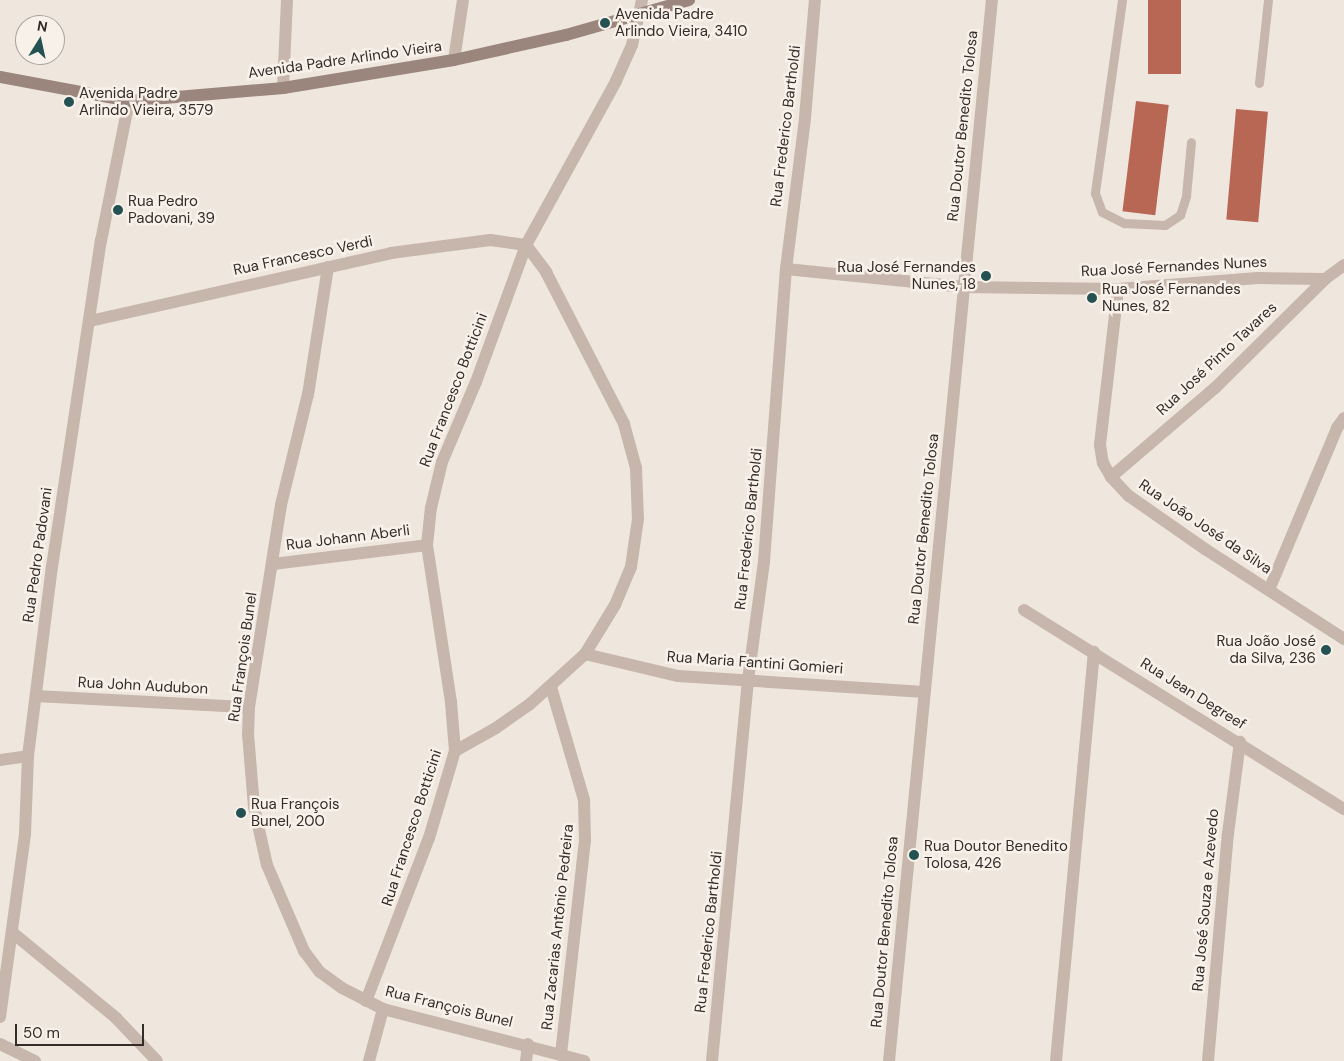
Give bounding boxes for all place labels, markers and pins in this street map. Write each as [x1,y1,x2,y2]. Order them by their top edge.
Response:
place label: Avenida Padre Arlindo Vieira, 3410 [615,5,747,40]
marker: Avenida Padre Arlindo Vieira, 3410 [599,17,611,29]
place label: Avenida Padre Arlindo Vieira, 3579 [79,84,213,119]
marker: Avenida Padre Arlindo Vieira, 3579 [63,96,75,108]
place label: Rua Pedro Padovani, 39 [128,192,215,227]
marker: Rua Pedro Padovani, 39 [112,204,124,216]
place label: Rua José Fernandes Nunes, 18 [837,258,976,293]
marker: Rua José Fernandes Nunes, 18 [980,270,992,282]
place label: Rua José Fernandes Nunes, 82 [1102,280,1241,315]
marker: Rua José Fernandes Nunes, 82 [1086,292,1098,304]
place label: Rua João José da Silva, 236 [1216,632,1316,667]
marker: Rua João José da Silva, 236 [1320,644,1332,656]
place label: Rua François Bunel, 200 [251,795,340,830]
marker: Rua François Bunel, 200 [235,807,247,819]
place label: Rua Doutor Benedito Tolosa, 426 [924,837,1068,872]
marker: Rua Doutor Benedito Tolosa, 426 [908,849,920,861]

